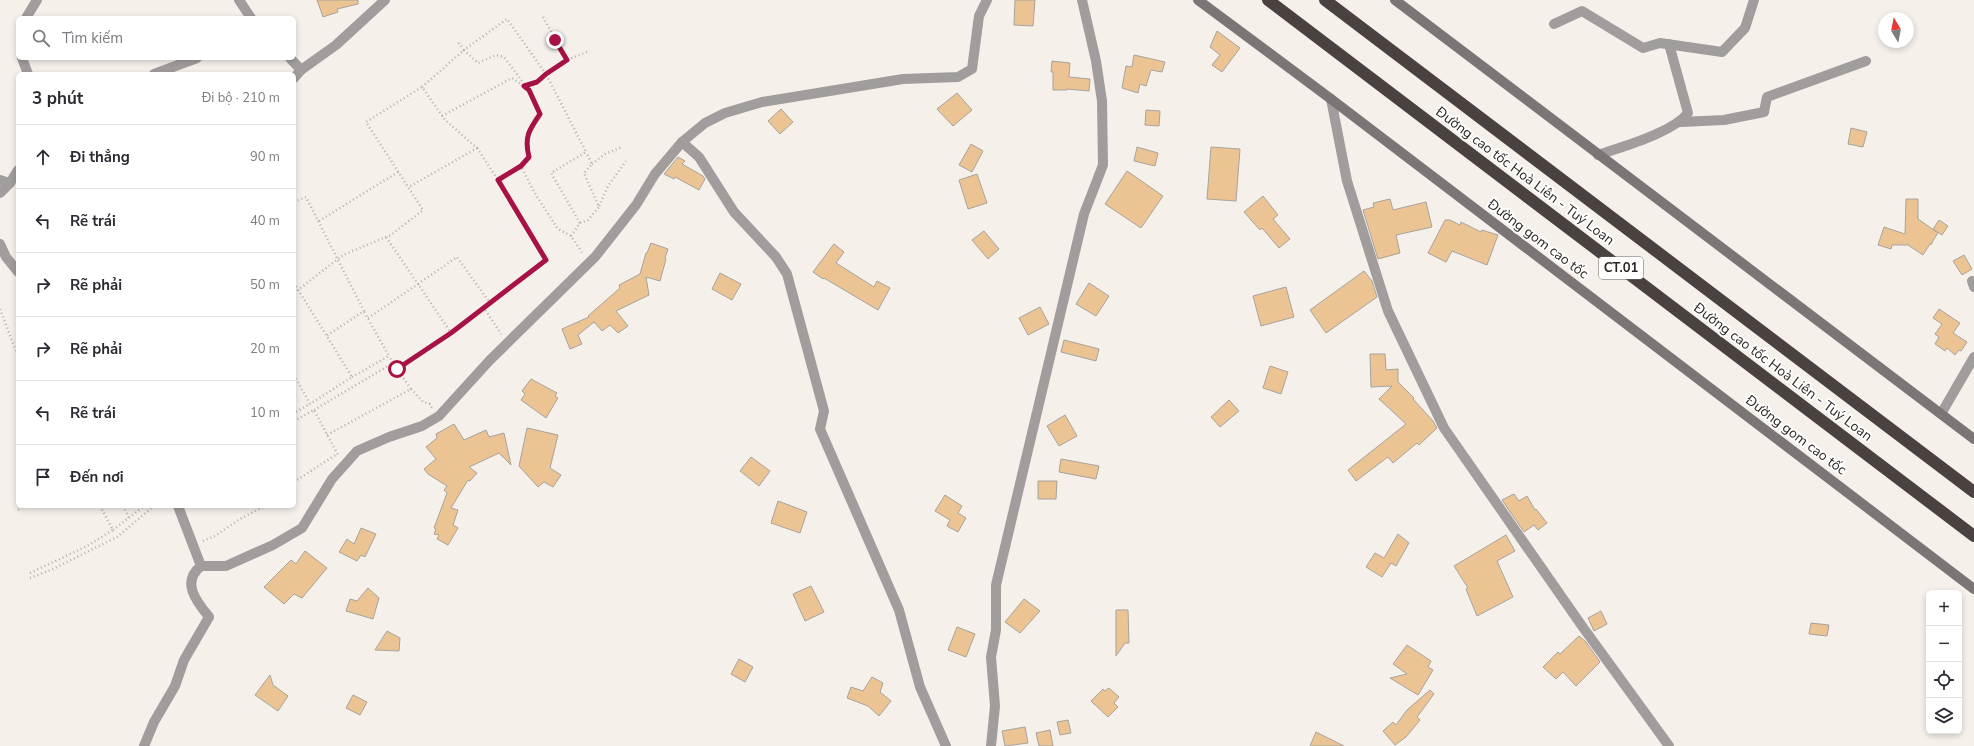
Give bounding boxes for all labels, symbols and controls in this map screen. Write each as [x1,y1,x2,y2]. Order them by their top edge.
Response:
north arrow [1878,12,1914,48]
search box [16,16,296,60]
icon: search [30,27,52,49]
text: Tìm kiếm [62,28,123,48]
route end [546,31,564,49]
text: 3 phút [32,87,83,110]
text: Đi bộ · 210 m [202,89,280,107]
street label: Đường cao tốc Hoà Liên - Tuý Loan [1431,102,1618,250]
icon: ahead [32,146,54,168]
text: Đi thẳng [70,147,130,167]
text: 90 m [250,148,280,166]
street label: Đường gom cao tốc [1483,194,1593,284]
icon: left [32,210,54,232]
text: Rẽ trái [70,211,116,231]
text: 40 m [250,212,280,230]
road number: CT.01 [1599,257,1643,279]
icon: right [32,274,54,296]
text: Rẽ phải [70,275,122,295]
text: 50 m [250,276,280,294]
street label: Đường cao tốc Hoà Liên - Tuý Loan [1689,298,1876,446]
icon: right [32,338,54,360]
text: Rẽ phải [70,339,122,359]
text: 20 m [250,340,280,358]
route start [388,360,406,378]
street label: Đường gom cao tốc [1741,390,1851,480]
icon: left [32,402,54,424]
text: Rẽ trái [70,403,116,423]
text: 10 m [250,404,280,422]
icon: arrive [32,466,54,488]
text: Đến nơi [70,467,124,487]
map controls [1926,590,1962,734]
button: + [1926,590,1962,626]
button: − [1926,626,1962,662]
button: locate [1926,662,1962,698]
button: layers [1926,698,1962,734]

